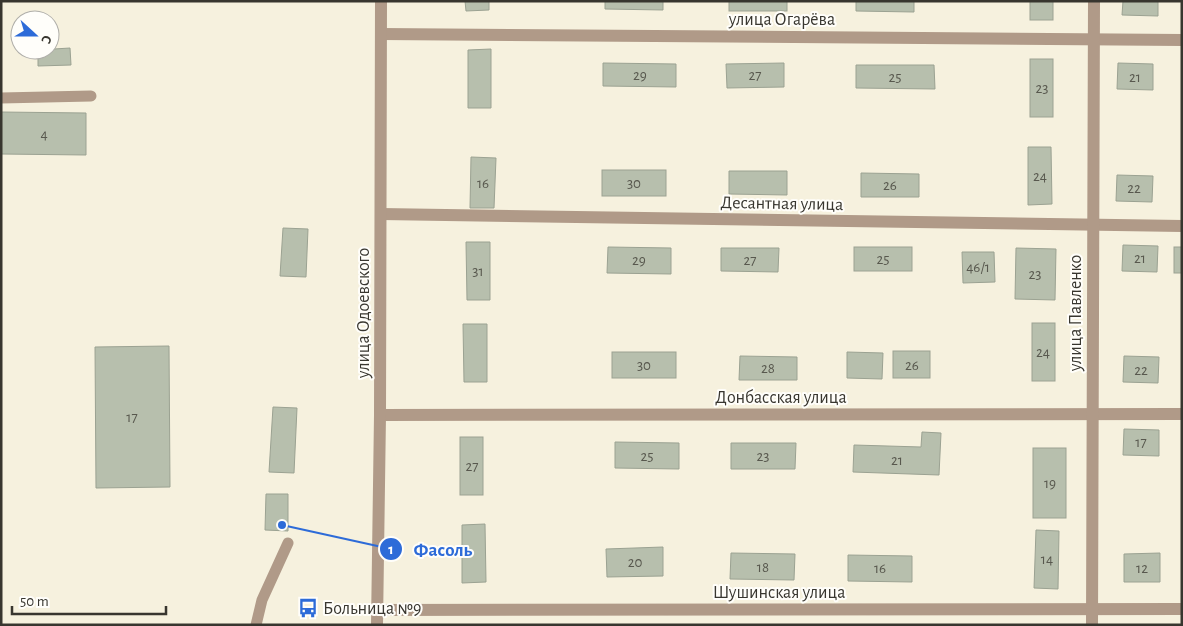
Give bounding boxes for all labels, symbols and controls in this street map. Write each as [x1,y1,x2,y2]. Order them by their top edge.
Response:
north arrow [10,10,60,60]
street label: улица Огарёва [728,11,835,29]
text: С [38,33,54,46]
house number: 29 [633,68,647,83]
house number: 27 [748,68,762,83]
house number: 25 [888,70,902,85]
house number: 21 [1129,70,1141,85]
house number: 23 [1035,81,1049,96]
house number: 4 [40,127,48,142]
house number: 24 [1033,169,1047,184]
house number: 16 [477,176,489,191]
house number: 30 [627,176,641,191]
house number: 26 [883,178,897,193]
house number: 22 [1127,181,1141,196]
street label: Десантная улица [720,194,844,214]
street label: улица Одоевского [355,248,373,379]
house number: 21 [1134,251,1146,266]
house number: 25 [876,252,890,267]
house number: 29 [632,253,646,268]
house number: 27 [743,253,757,268]
street label: улица Павленко [1067,255,1085,372]
house number: 46/1 [966,260,990,275]
house number: 31 [472,264,484,279]
house number: 23 [1028,267,1042,282]
house number: 24 [1036,345,1050,360]
house number: 30 [637,358,651,373]
house number: 26 [905,358,919,373]
house number: 28 [761,361,775,376]
house number: 22 [1134,363,1148,378]
street label: Донбасская улица [715,388,847,407]
house number: 17 [126,410,138,425]
house number: 17 [1135,435,1147,450]
house number: 25 [640,449,654,464]
house number: 23 [756,449,770,464]
house number: 21 [891,453,903,468]
house number: 27 [465,459,479,474]
house number: 19 [1044,476,1056,491]
callout: Фасоль [378,532,482,566]
text: Фасоль [414,541,473,560]
text: 1 [388,542,394,557]
house number: 14 [1041,552,1053,567]
house number: 20 [628,555,642,570]
house number: 18 [757,560,769,575]
house number: 16 [874,561,886,576]
house number: 12 [1136,561,1148,576]
scale bar [12,584,166,616]
street label: Шушинская улица [713,584,845,602]
text: 50 m [20,594,49,609]
bus stop icon: Больница №9 [297,597,319,619]
place label: Больница №9 [323,600,421,618]

